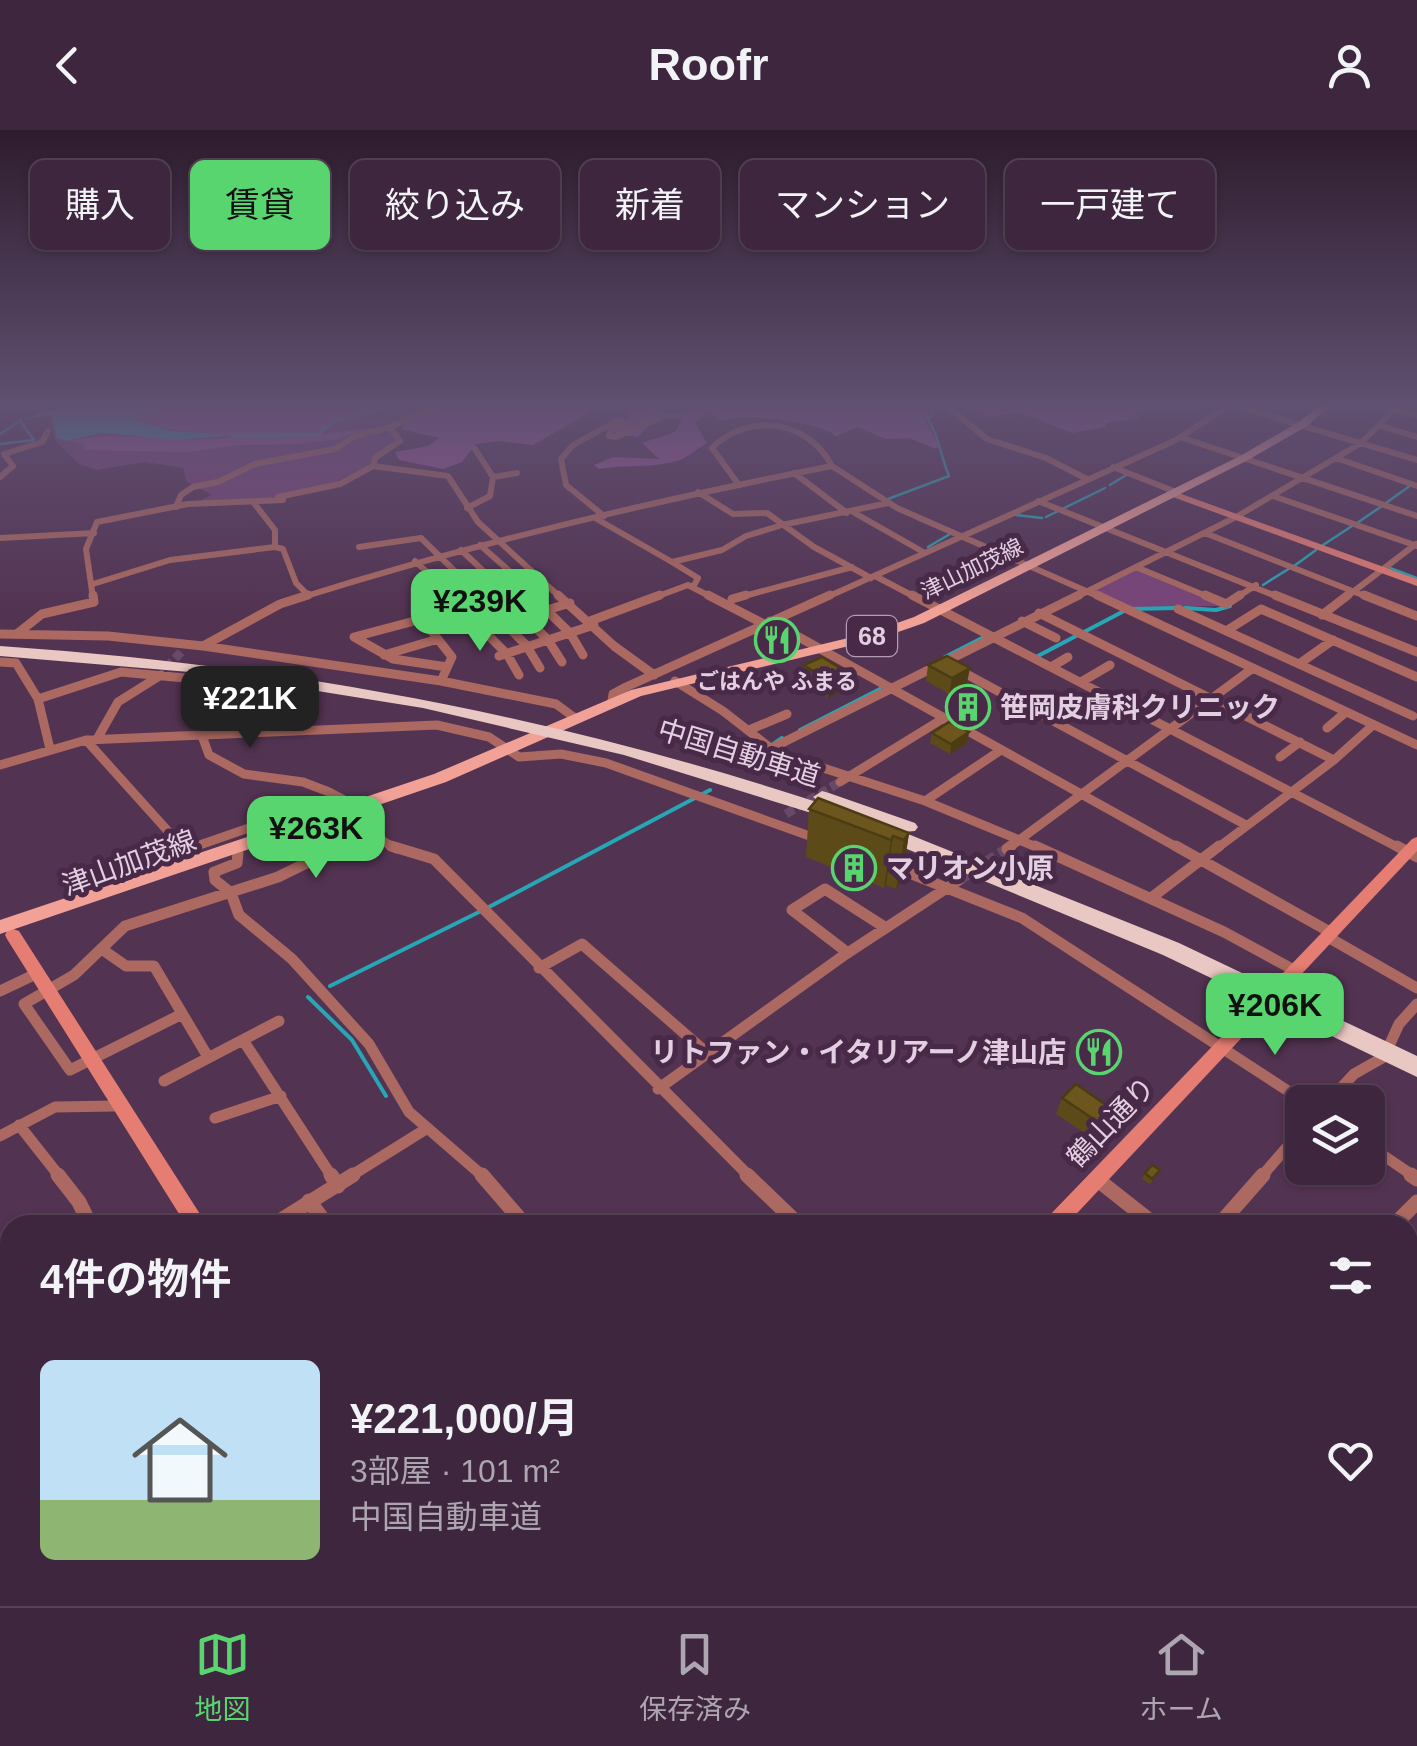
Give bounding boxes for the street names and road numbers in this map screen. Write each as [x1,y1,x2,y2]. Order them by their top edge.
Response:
street label: 津山加茂線 [917,534,1027,604]
road number: 68 [847,616,897,656]
street label: 中国自動車道 [654,714,824,792]
street label: 津山加茂線 [58,824,200,902]
street label: 鶴山通り [1061,1071,1161,1173]

